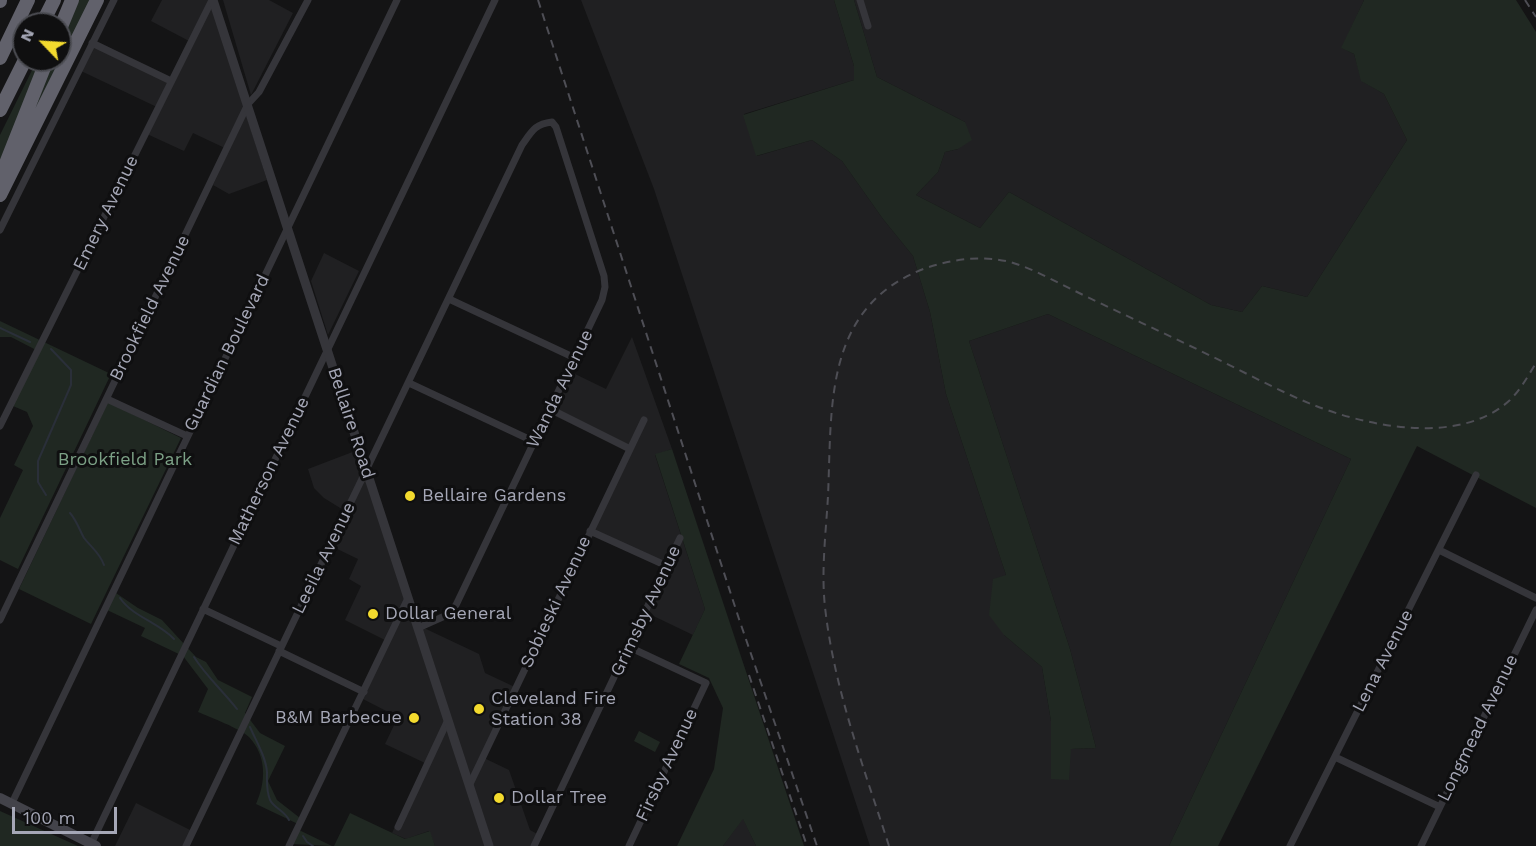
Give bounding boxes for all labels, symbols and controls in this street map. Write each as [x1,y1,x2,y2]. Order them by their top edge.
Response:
north arrow [12,12,72,72]
text: N [16,26,38,44]
street label: Emery Avenue [69,152,143,274]
street label: Brookfield Avenue [105,232,195,384]
street label: Guardian Boulevard [180,271,274,435]
street label: Wanda Avenue [522,326,598,452]
street label: Bellaire Road [323,365,379,481]
street label: Matherson Avenue [224,393,314,549]
park label: Brookfield Park [58,449,192,471]
place label: Bellaire Gardens [422,485,566,507]
marker: Bellaire Gardens [403,489,417,503]
street label: Leeila Avenue [288,499,360,617]
street label: Sobieski Avenue [516,533,596,671]
street label: Grimsby Avenue [606,542,686,680]
place label: Dollar General [385,603,511,625]
street label: Lena Avenue [1348,606,1418,716]
marker: Dollar General [366,607,380,621]
street label: Longmead Avenue [1433,651,1523,805]
place label: Cleveland Fire Station 38 [491,688,616,730]
marker: Cleveland Fire Station 38 [472,702,486,716]
street label: Firsby Avenue [631,705,703,825]
place label: B&M Barbecue [275,707,402,729]
marker: B&M Barbecue [407,711,421,725]
place label: Dollar Tree [511,787,607,809]
marker: Dollar Tree [492,791,506,805]
scale bar [15,795,120,833]
text: 100 m [23,807,76,828]

